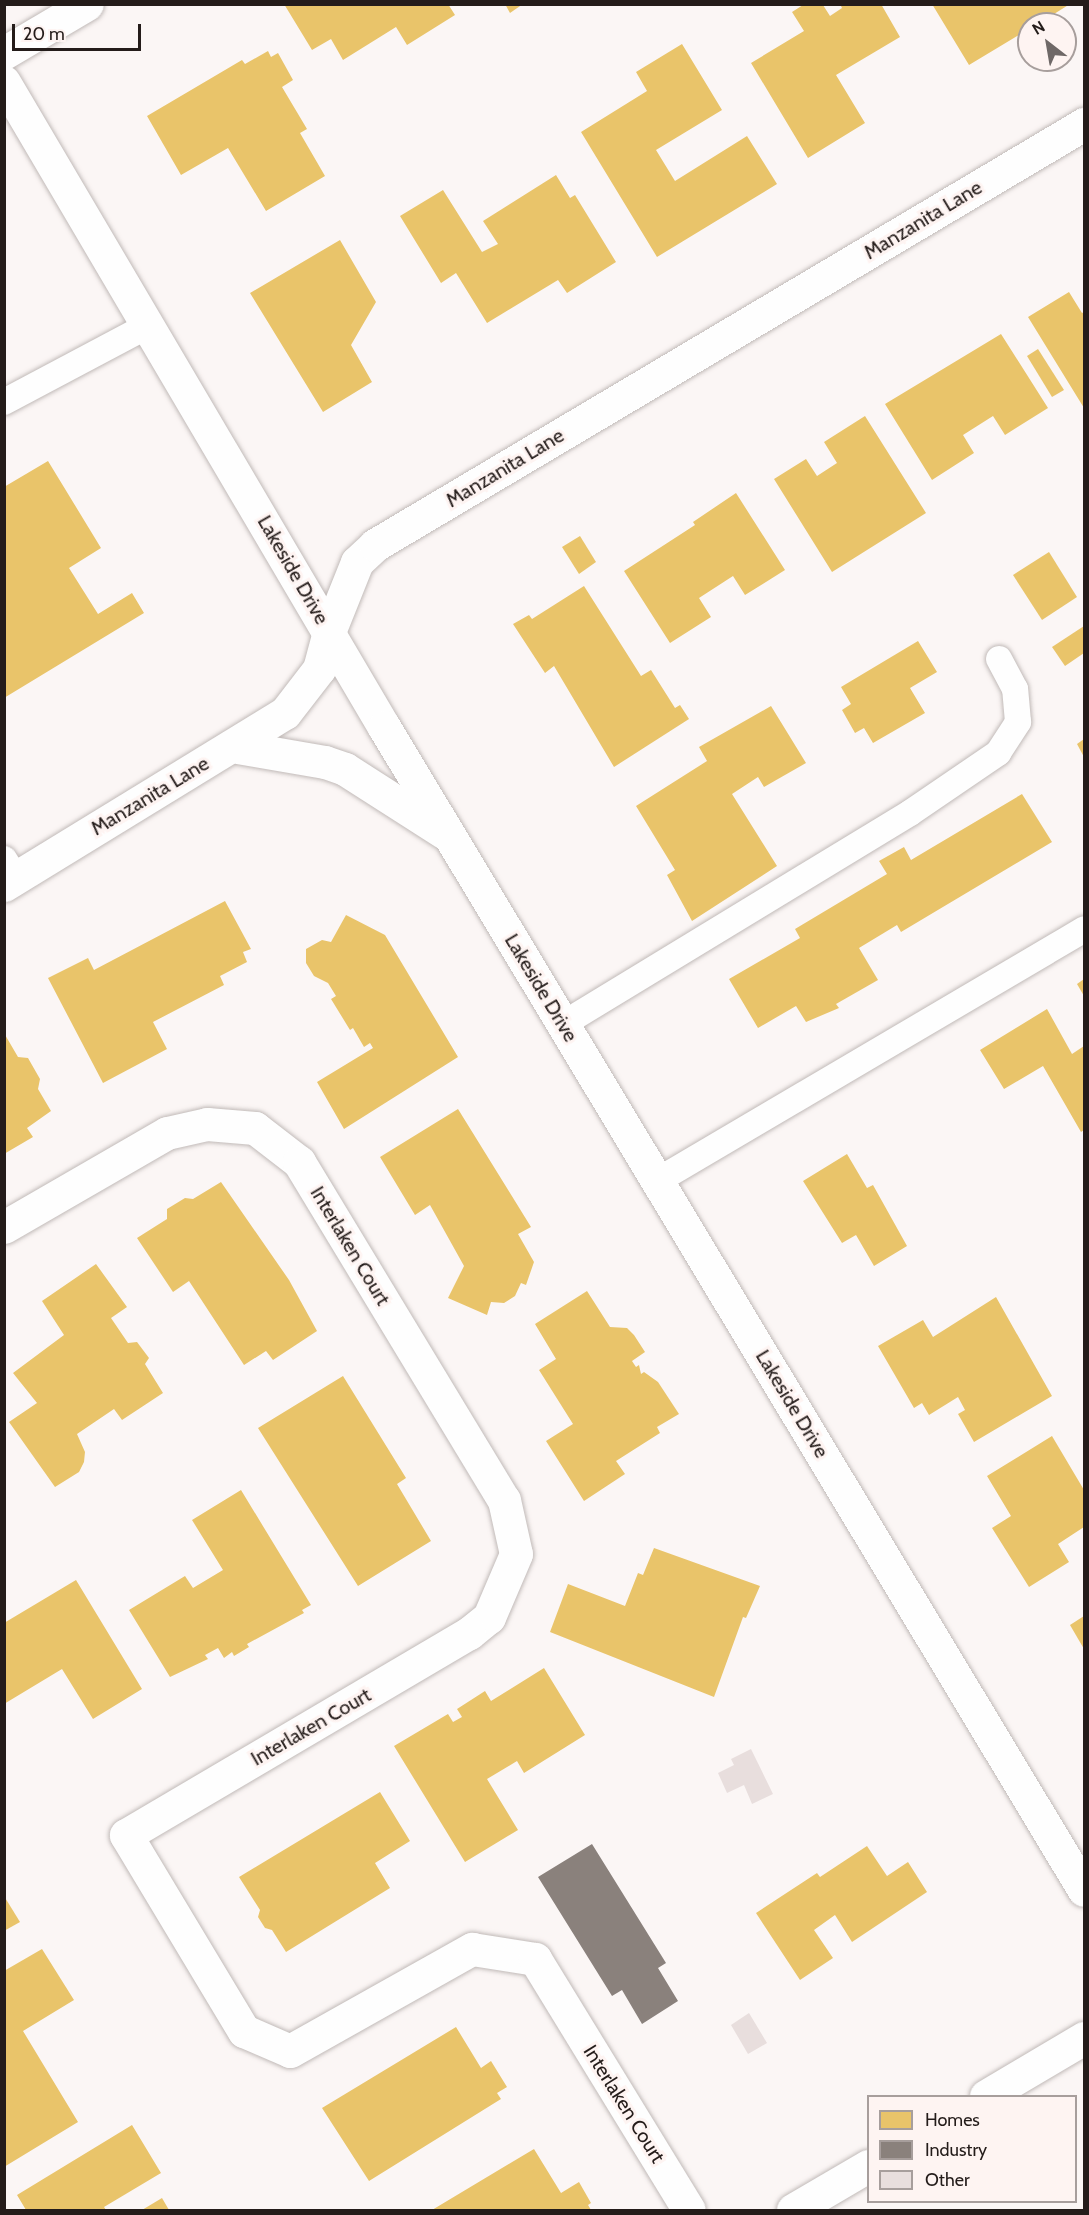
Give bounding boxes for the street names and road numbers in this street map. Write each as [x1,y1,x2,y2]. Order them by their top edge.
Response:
street label: Manzanita Lane [860,175,986,265]
street label: Manzanita Lane [442,423,568,513]
street label: Lakeside Drive [252,511,334,629]
street label: Manzanita Lane [87,751,213,841]
street label: Lakeside Drive [499,930,583,1046]
street label: Interlaken Court [305,1182,395,1310]
street label: Lakeside Drive [750,1346,834,1462]
street label: Interlaken Court [247,1683,375,1771]
street label: Interlaken Court [578,2041,670,2167]

